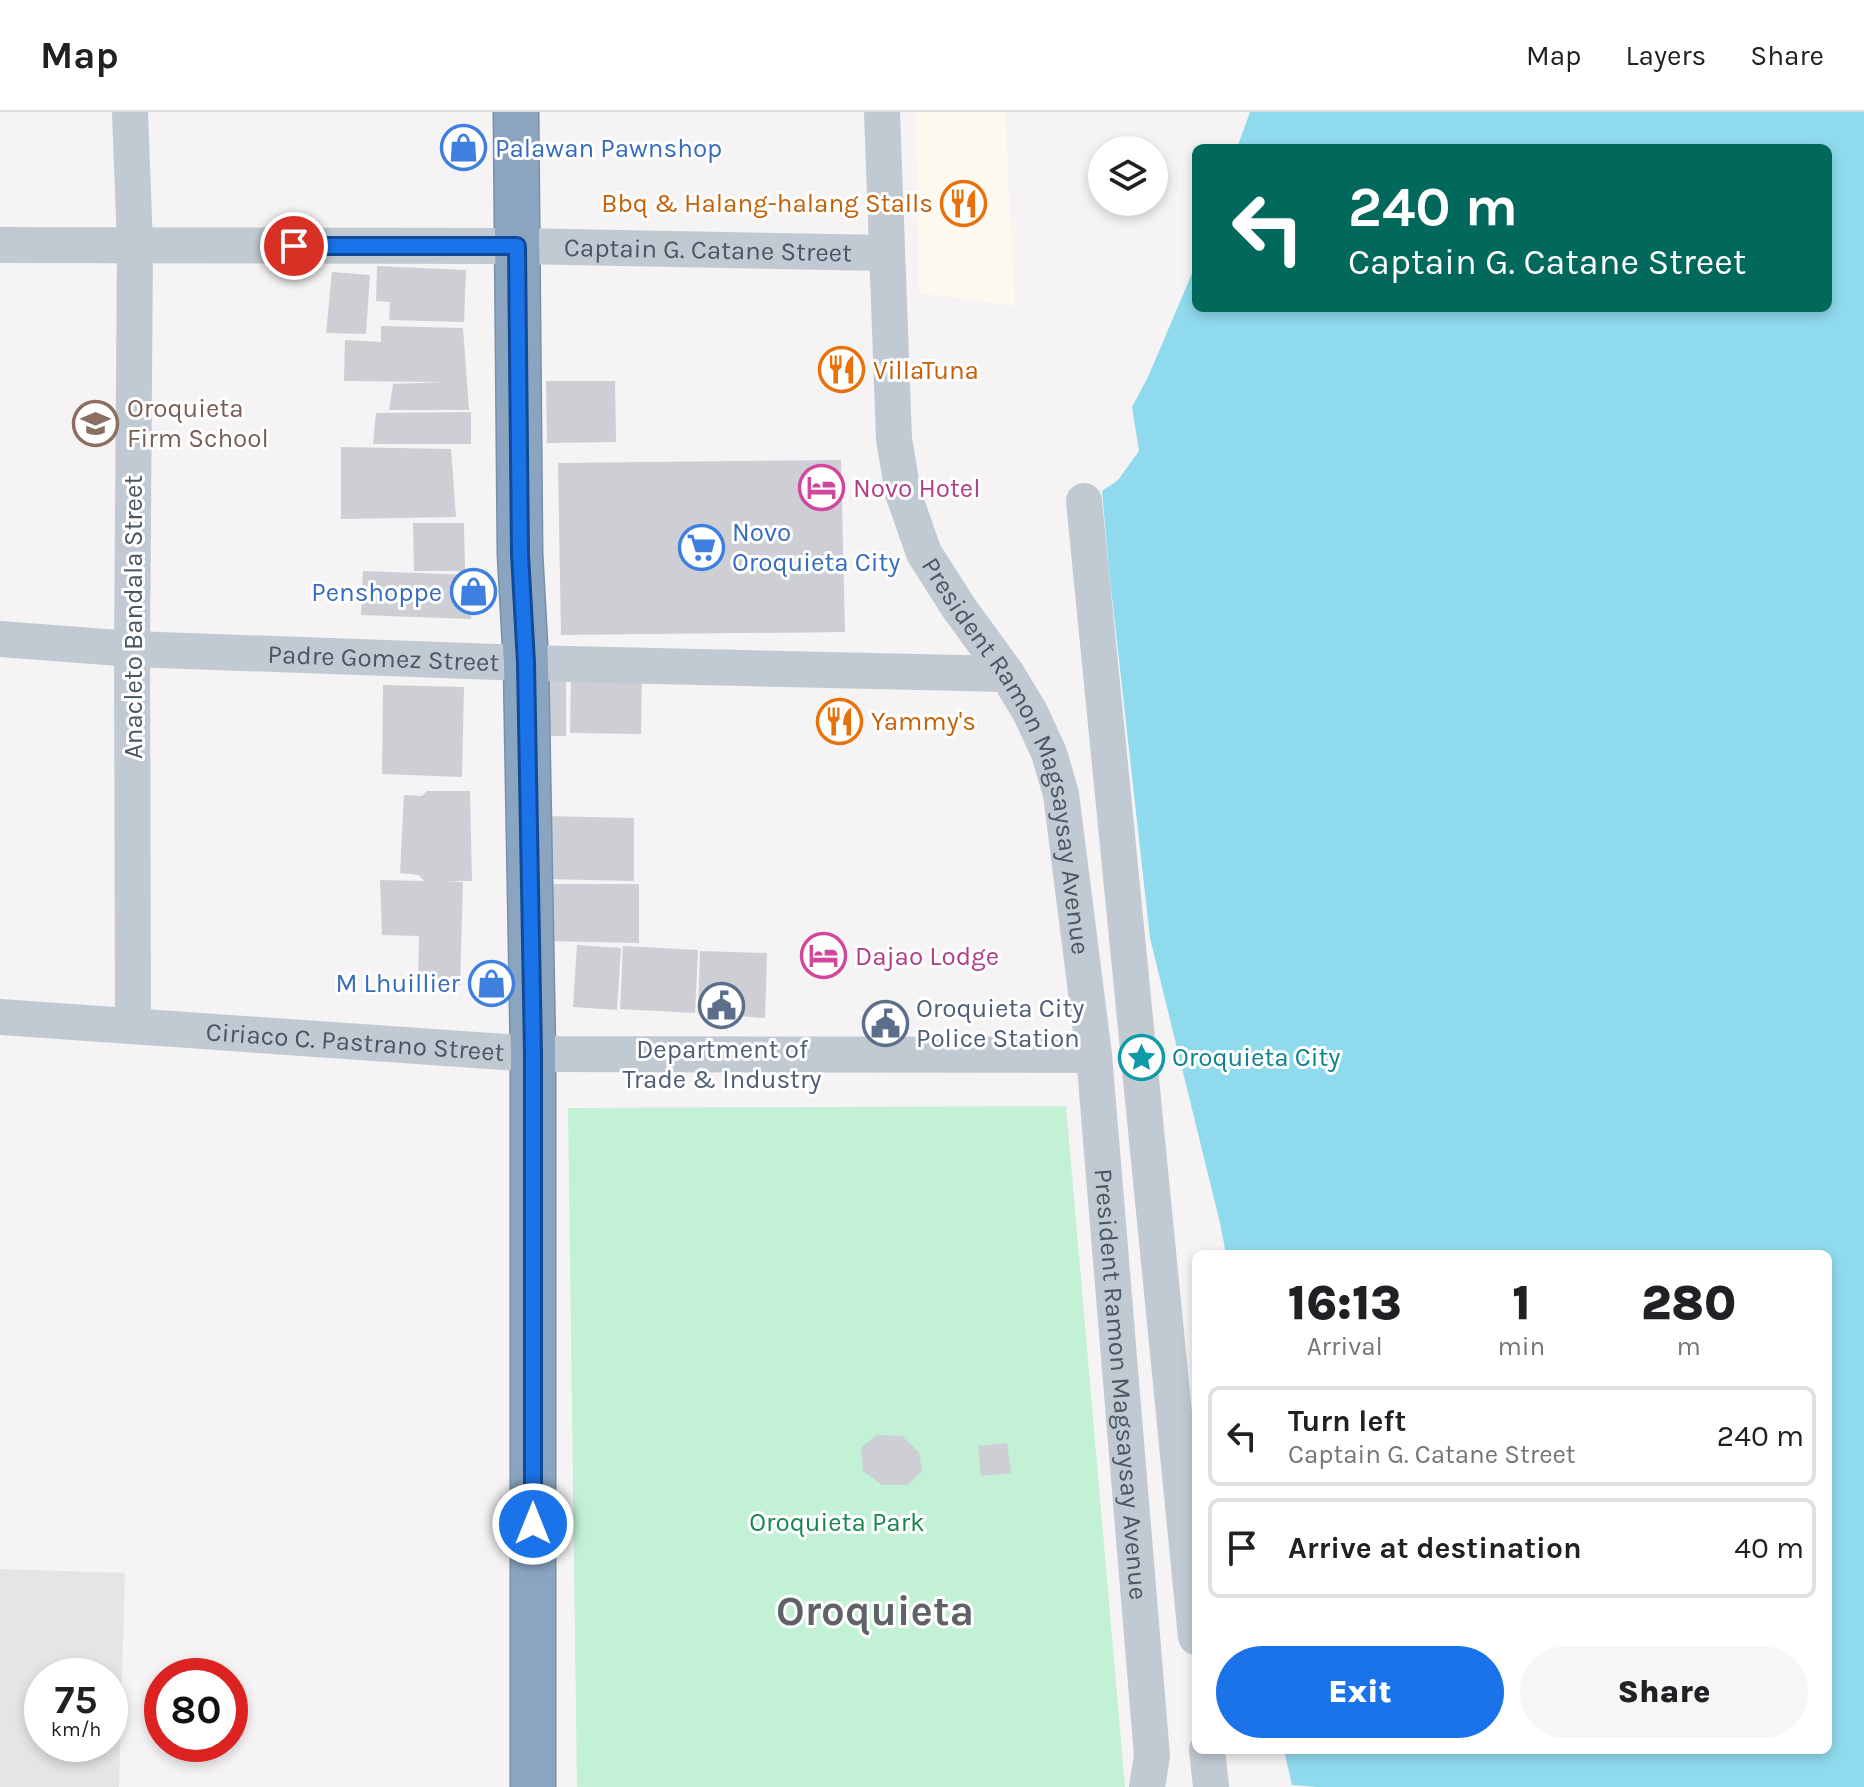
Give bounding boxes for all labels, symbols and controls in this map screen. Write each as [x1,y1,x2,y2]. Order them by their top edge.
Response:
text: Map [40,33,119,78]
text: Map [1526,39,1581,72]
text: Layers [1625,39,1706,72]
text: Share [1750,39,1824,72]
shop icon: Palawan Pawnshop [440,124,488,172]
place label: Palawan Pawnshop [495,133,722,164]
map controls [1088,136,1168,216]
button: layers [1088,136,1168,216]
text: 240 m [1348,174,1518,239]
icon: left [1216,176,1320,280]
restaurant icon: Bbq & Halang-halang Stalls [940,179,988,227]
place label: Bbq & Halang-halang Stalls [601,188,933,219]
pin [260,212,328,280]
icon: arrive [272,224,316,268]
street label: Captain G. Catane Street [564,232,852,268]
text: Captain G. Catane Street [1348,241,1746,283]
restaurant icon: VillaTuna [818,346,866,394]
place label: VillaTuna [873,355,979,386]
place label: Oroquieta Firm School [127,393,269,454]
school or university icon: Oroquieta Firm School [72,399,120,447]
hotel icon: Novo Hotel [798,464,846,512]
place label: Novo Hotel [853,473,980,504]
street label: Anacleto Bandala Street [118,475,149,759]
place label: Novo Oroquieta City [732,517,900,578]
supermarket icon: Novo Oroquieta City [677,523,725,571]
street label: President Ramon Magsaysay Avenue [915,552,1096,956]
shop icon: Penshoppe [449,568,497,616]
place label: Penshoppe [311,577,442,608]
street label: Padre Gomez Street [267,639,500,678]
restaurant icon: Yammy's [816,697,864,745]
place label: Yammy's [871,706,976,737]
hotel icon: Dajao Lodge [800,932,848,980]
place label: Dajao Lodge [855,941,999,972]
shop icon: M Lhuillier [467,959,515,1007]
place label: M Lhuillier [335,968,461,999]
public building icon: Department of Trade & Industry [698,982,746,1030]
place label: Oroquieta City Police Station [916,993,1084,1054]
public building icon: Oroquieta City Police Station [861,999,909,1047]
street label: Ciriaco C. Pastrano Street [205,1016,506,1068]
place icon: Oroquieta City [1117,1033,1165,1081]
place label: Department of Trade & Industry [623,1034,821,1095]
place label: Oroquieta City [1172,1042,1340,1073]
street label: President Ramon Magsaysay Avenue [1087,1167,1154,1601]
text: 16:13 [1288,1275,1402,1331]
text: 1 [1512,1275,1531,1331]
text: 280 [1641,1275,1736,1331]
text: Arrival [1307,1331,1383,1362]
text: min [1497,1331,1545,1362]
text: m [1676,1331,1701,1362]
text: Turn left [1288,1403,1406,1439]
icon: left [1220,1414,1264,1458]
text: 240 m [1717,1418,1804,1454]
text: Captain G. Catane Street [1288,1439,1576,1470]
position arrow [491,1482,575,1566]
park label: Oroquieta Park [749,1507,925,1538]
icon: arrive [1220,1526,1264,1570]
text: Arrive at destination [1288,1530,1582,1566]
text: 40 m [1734,1530,1804,1566]
district label: Oroquieta [776,1586,974,1636]
button: Exit [1216,1646,1504,1738]
button: Share [1520,1646,1808,1738]
speed limit sign: 80 [144,1658,248,1762]
text: 75 [54,1676,98,1723]
text: km/h [51,1718,101,1741]

